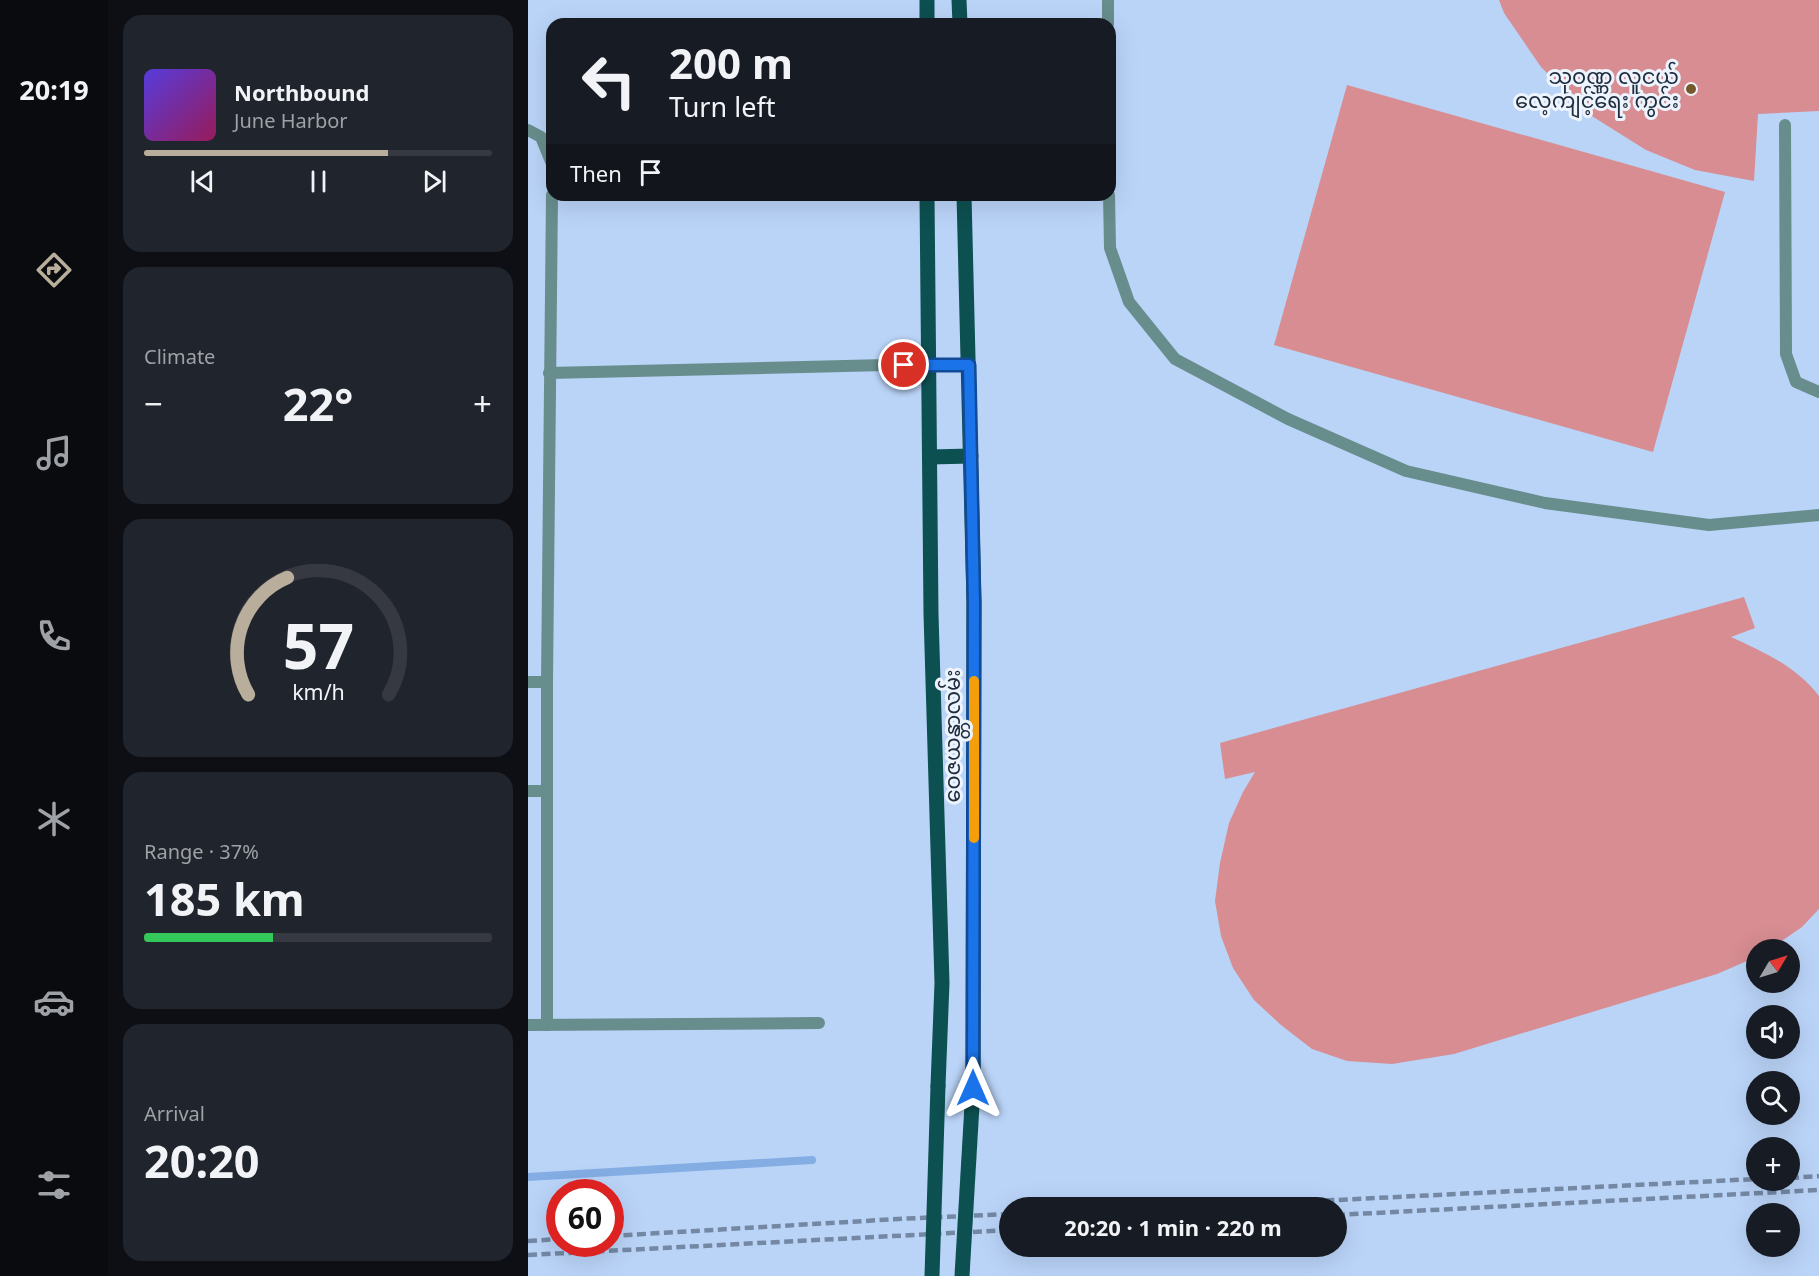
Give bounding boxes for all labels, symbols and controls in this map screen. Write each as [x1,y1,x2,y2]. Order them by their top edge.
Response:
text: 200 m [669,34,793,91]
icon: left [570,42,648,120]
place label: သုဝဏ္ဏ လူငယ် လေ့ကျင့်ရေး ကွင်း [1515,61,1679,119]
text: 20:19 [19,71,89,108]
text: Northbound [234,77,369,107]
marker: သုဝဏ္ဏ လူငယ် လေ့ကျင့်ရေး ကွင်း [1684,82,1698,96]
text: Turn left [669,88,775,125]
text: June Harbor [234,107,348,134]
icon: arrive [634,156,667,189]
text: Then [570,158,622,188]
icon: previous [186,165,219,198]
icon: pause [302,165,335,198]
icon: next [418,165,451,198]
icon: directions [33,249,75,291]
pin [878,339,929,390]
text: Climate [144,343,215,370]
icon: arrive [887,348,920,381]
text: 22° [283,373,353,434]
text: − [144,381,163,426]
text: + [473,381,492,426]
icon: music [33,432,75,474]
text: 57 [282,602,354,687]
icon: phone [33,615,75,657]
street label: ဝေဇယန္တာလမ်း [937,669,970,803]
text: km/h [292,677,344,706]
icon: climate [33,798,75,840]
text: Range · 37% [144,838,259,865]
text: 185 km [144,868,305,929]
north arrow [1746,939,1800,993]
map controls [1746,939,1800,1257]
icon: car [33,981,75,1023]
button: sound [1746,1005,1800,1059]
position arrow [941,1056,1005,1120]
button: search [1746,1071,1800,1125]
text: Arrival [144,1100,205,1127]
text: 20:20 [144,1130,260,1191]
button: + [1746,1137,1800,1191]
icon: filters [33,1164,75,1206]
speed limit sign: 60 [546,1179,624,1257]
button: − [1746,1203,1800,1257]
text: 20:20 · 1 min · 220 m [1064,1212,1282,1242]

